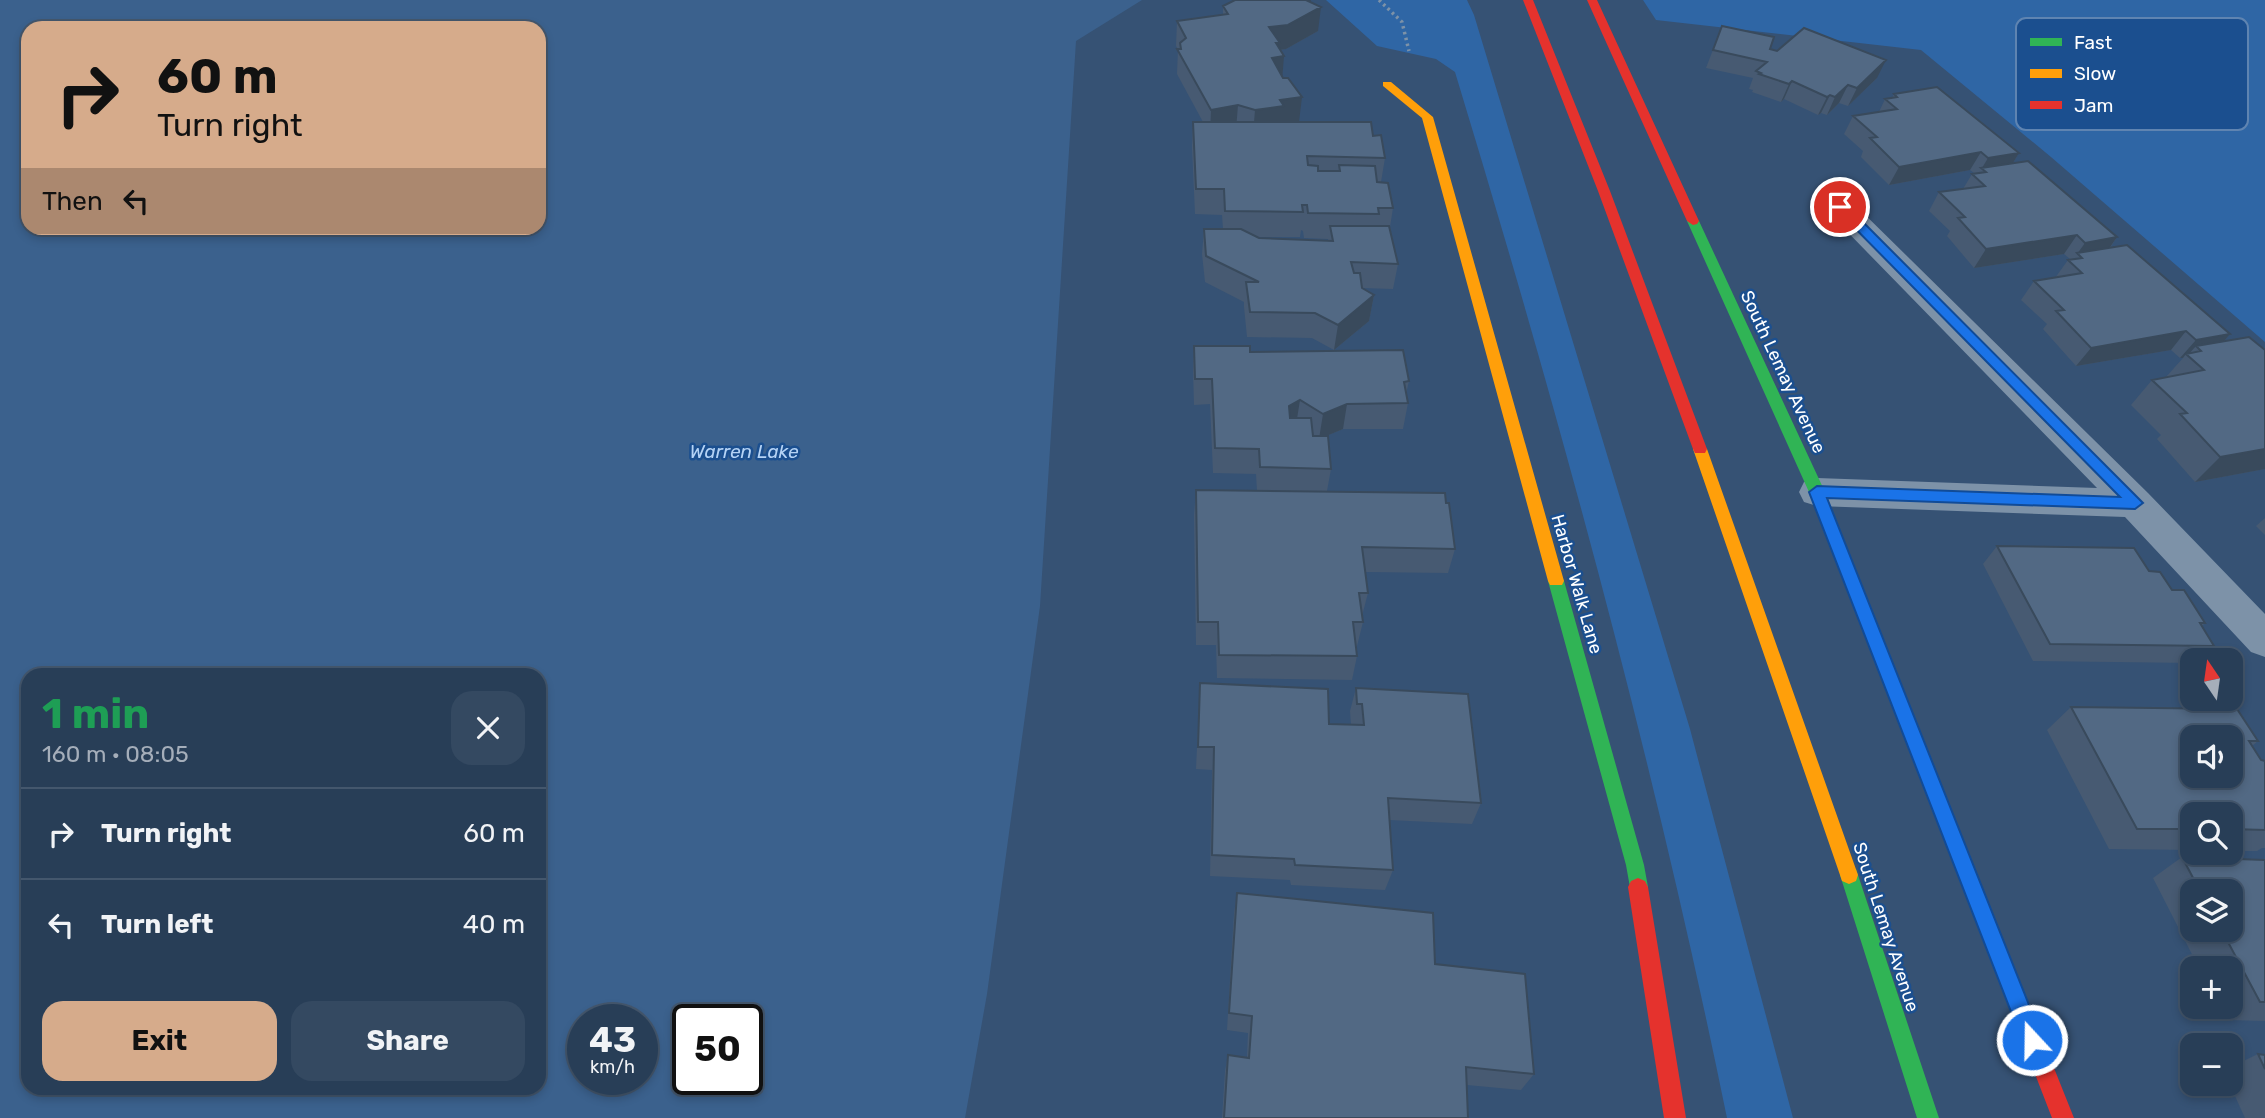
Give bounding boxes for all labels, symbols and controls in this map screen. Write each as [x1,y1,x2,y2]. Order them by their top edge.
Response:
legend [2016,18,2248,130]
text: Fast [2074,31,2113,54]
text: 60 m [157,47,278,105]
icon: right [42,49,133,140]
text: Slow [2074,62,2116,85]
text: Jam [2074,94,2113,117]
text: Turn right [157,106,302,144]
pin [1810,177,1870,237]
icon: left [117,182,155,220]
text: Then [42,186,103,217]
icon: arrive [1821,188,1859,226]
street label: South Lemay Avenue [1736,287,1830,457]
water label: Warren Lake [689,440,799,463]
street label: Harbor Walk Lane [1547,512,1607,656]
north arrow [2180,648,2244,710]
map controls [2180,648,2243,1096]
text: 1 min [42,689,149,739]
button: close [451,691,525,765]
button: sound [2180,725,2243,788]
text: 160 m · 08:05 [42,740,189,768]
button: search [2180,802,2243,865]
icon: right [42,815,80,853]
text: Turn right [101,818,231,849]
text: 60 m [463,818,525,849]
street label: South Lemay Avenue [1848,839,1924,1015]
button: layers [2180,879,2243,942]
icon: left [42,906,80,944]
text: Turn left [101,909,213,940]
text: 40 m [463,909,525,940]
button: + [2180,956,2243,1019]
button: Exit [42,1001,277,1081]
button: Share [291,1001,525,1081]
position arrow [1995,1003,2069,1077]
speed limit sign: 50 [672,1004,763,1095]
text: 43 [589,1019,636,1061]
button: − [2180,1033,2243,1096]
text: km/h [590,1056,635,1078]

